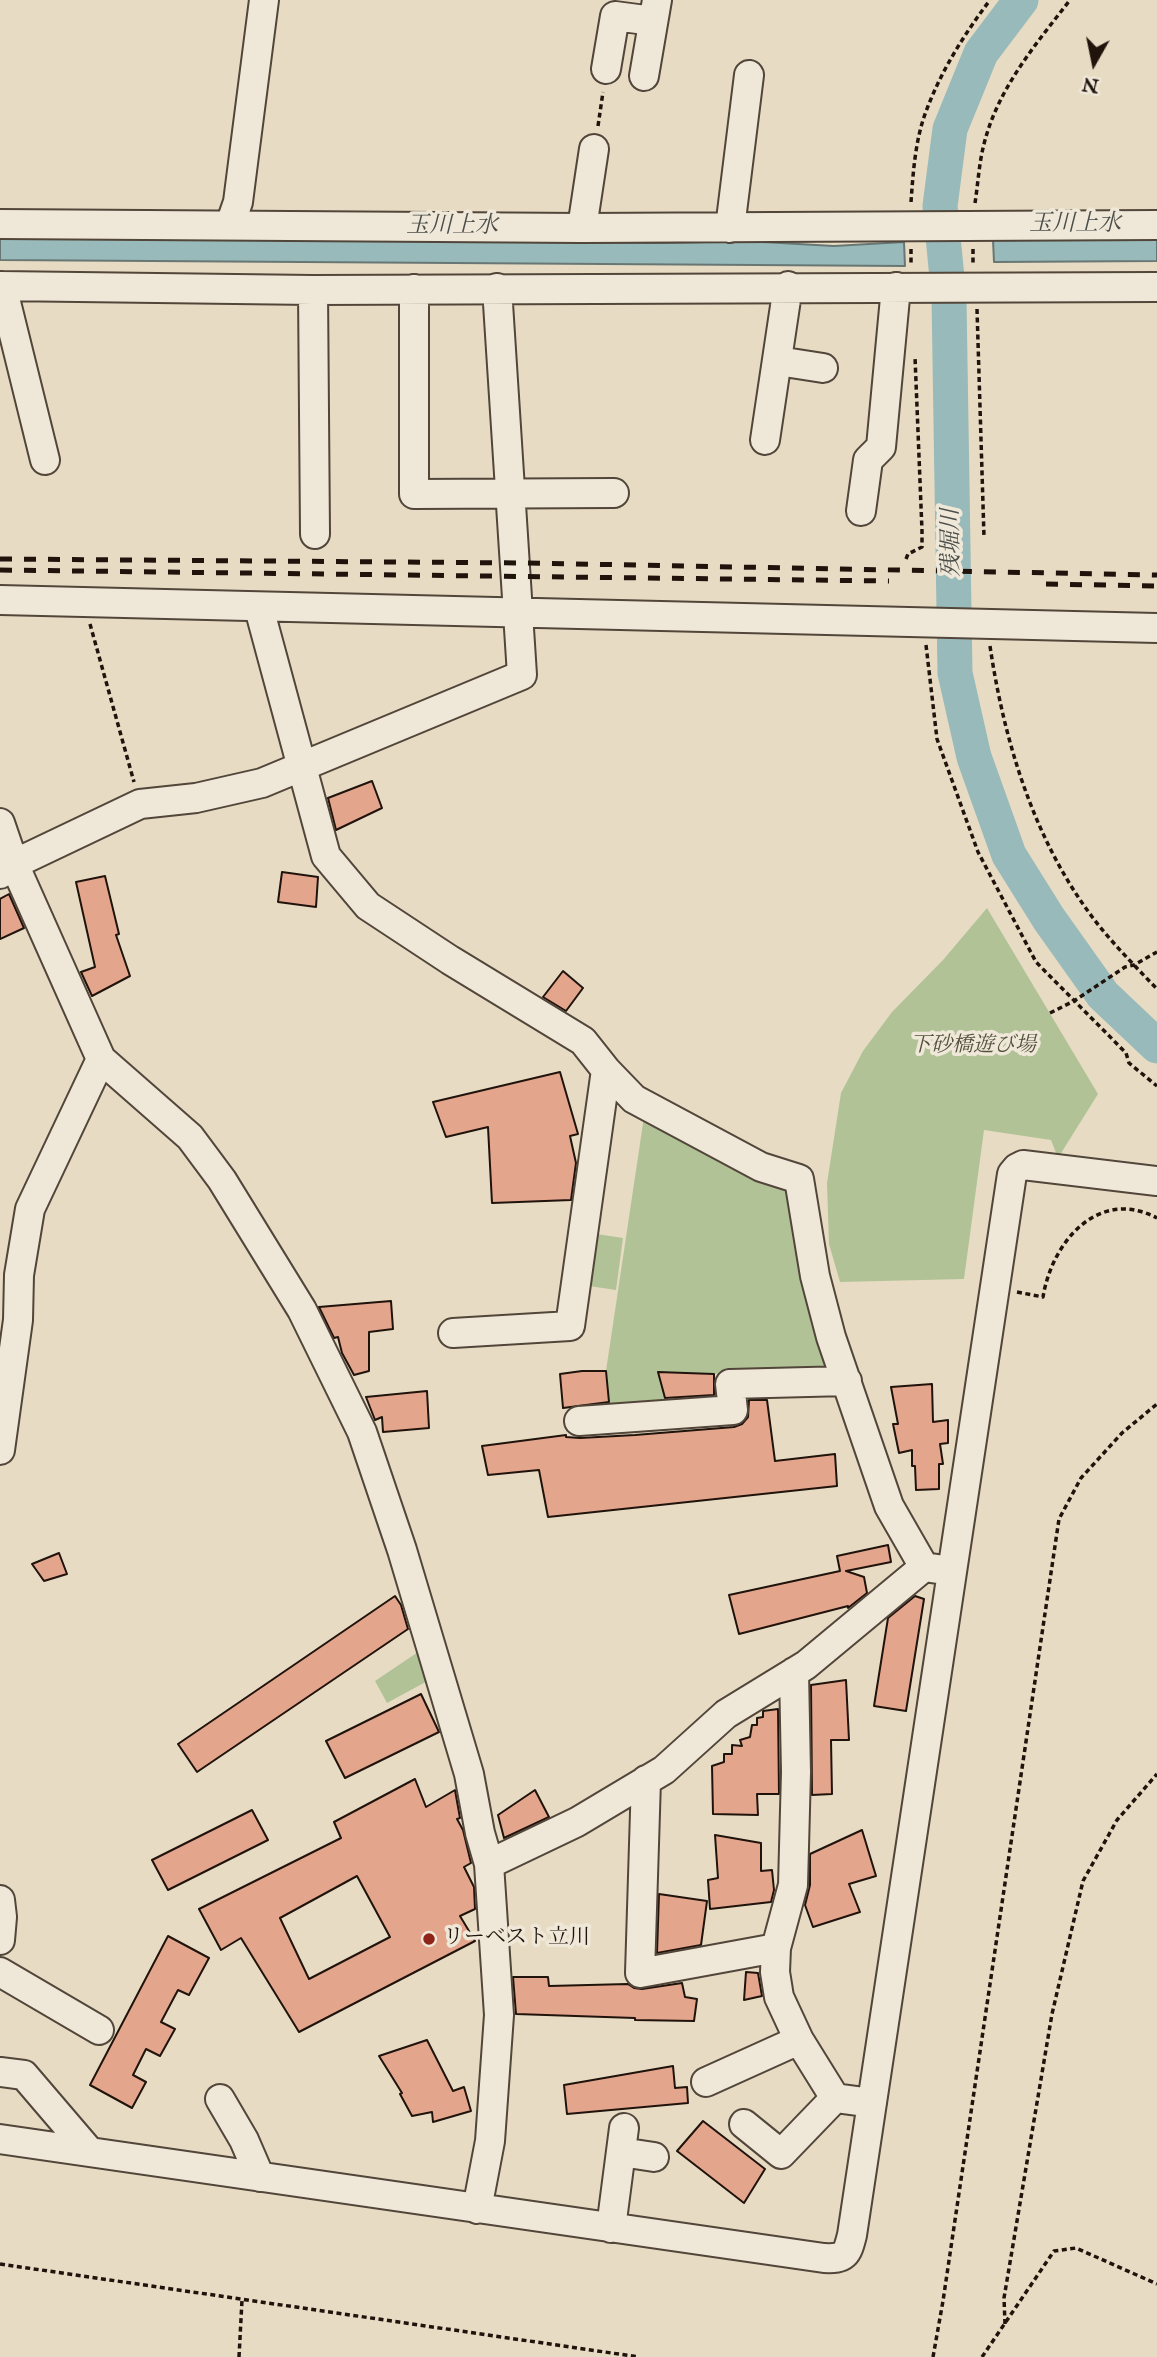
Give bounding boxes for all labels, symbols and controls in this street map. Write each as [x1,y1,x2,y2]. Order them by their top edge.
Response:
north arrow [1059,28,1129,98]
text: N [1081,71,1101,97]
water label: 玉川上水 [1029,211,1121,239]
water label: 玉川上水 [406,213,498,241]
water label: 残堀川 [939,508,967,578]
park label: 下砂橋遊び場 [910,1034,1036,1060]
place label: リーベスト立川 [443,1926,590,1952]
marker: リーベスト立川 [421,1931,437,1947]

